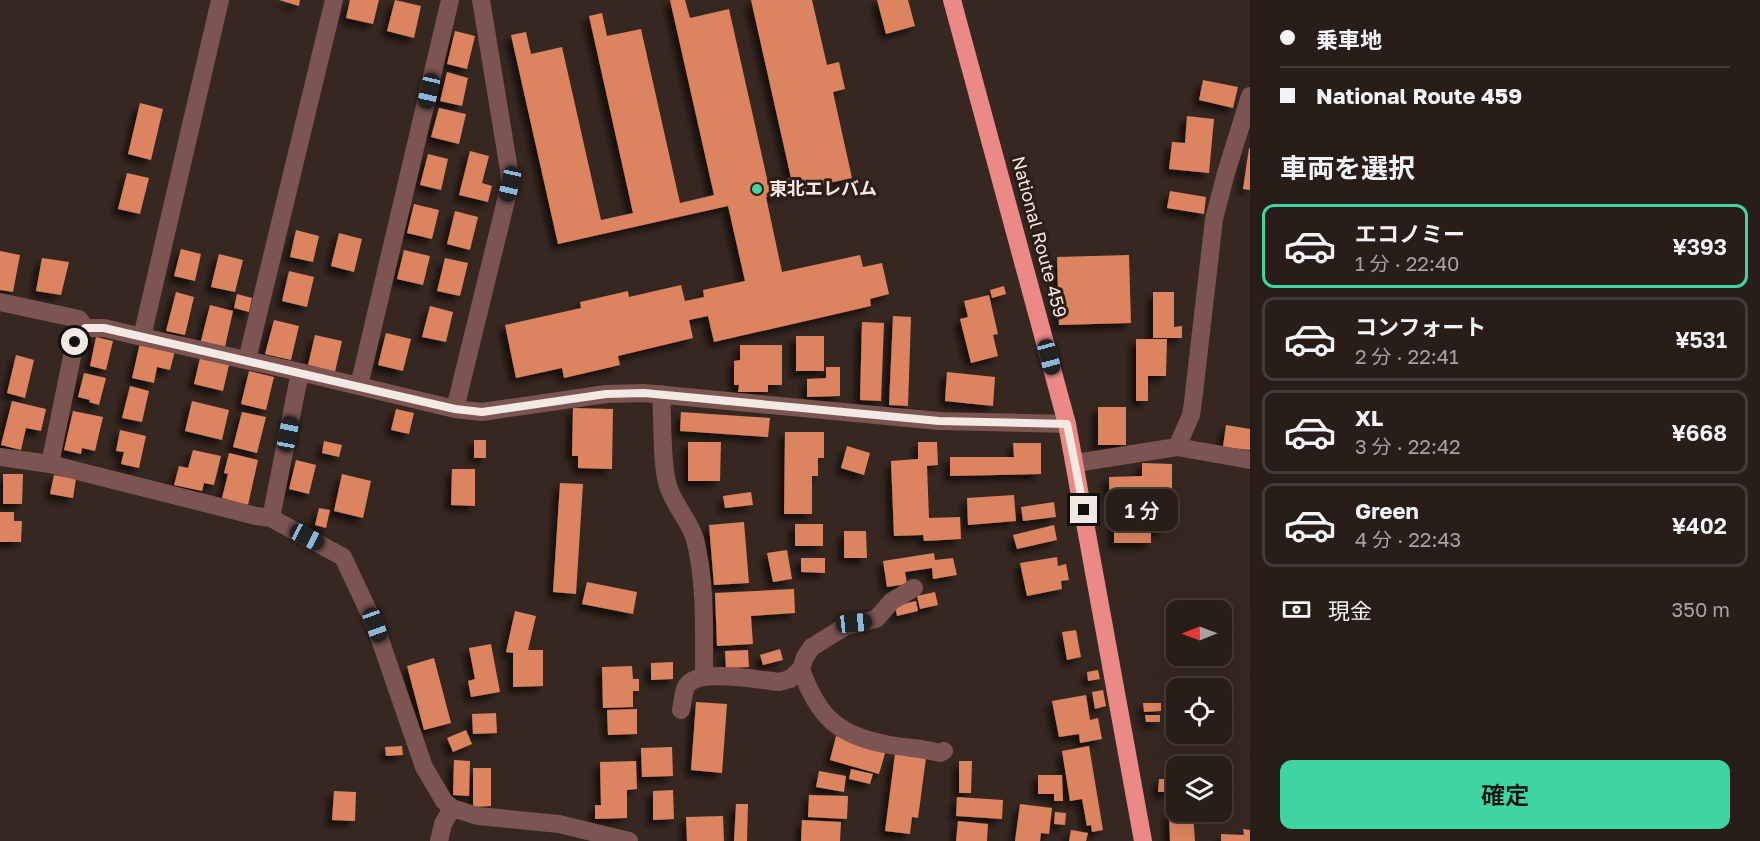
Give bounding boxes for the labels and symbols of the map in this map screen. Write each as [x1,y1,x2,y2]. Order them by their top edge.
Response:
car [416,71,442,111]
street label: National Route 459 [1008,154,1072,320]
car [497,164,523,204]
place label: 東北エレバム [769,177,877,199]
marker: 東北エレバム [750,182,764,196]
route start [61,328,88,355]
car [1036,337,1062,377]
car [276,415,300,453]
callout: 1 分 [1105,489,1177,531]
route end [1070,496,1097,523]
car [287,521,327,553]
north arrow [1166,600,1232,666]
car [360,605,390,645]
car [835,612,873,634]

